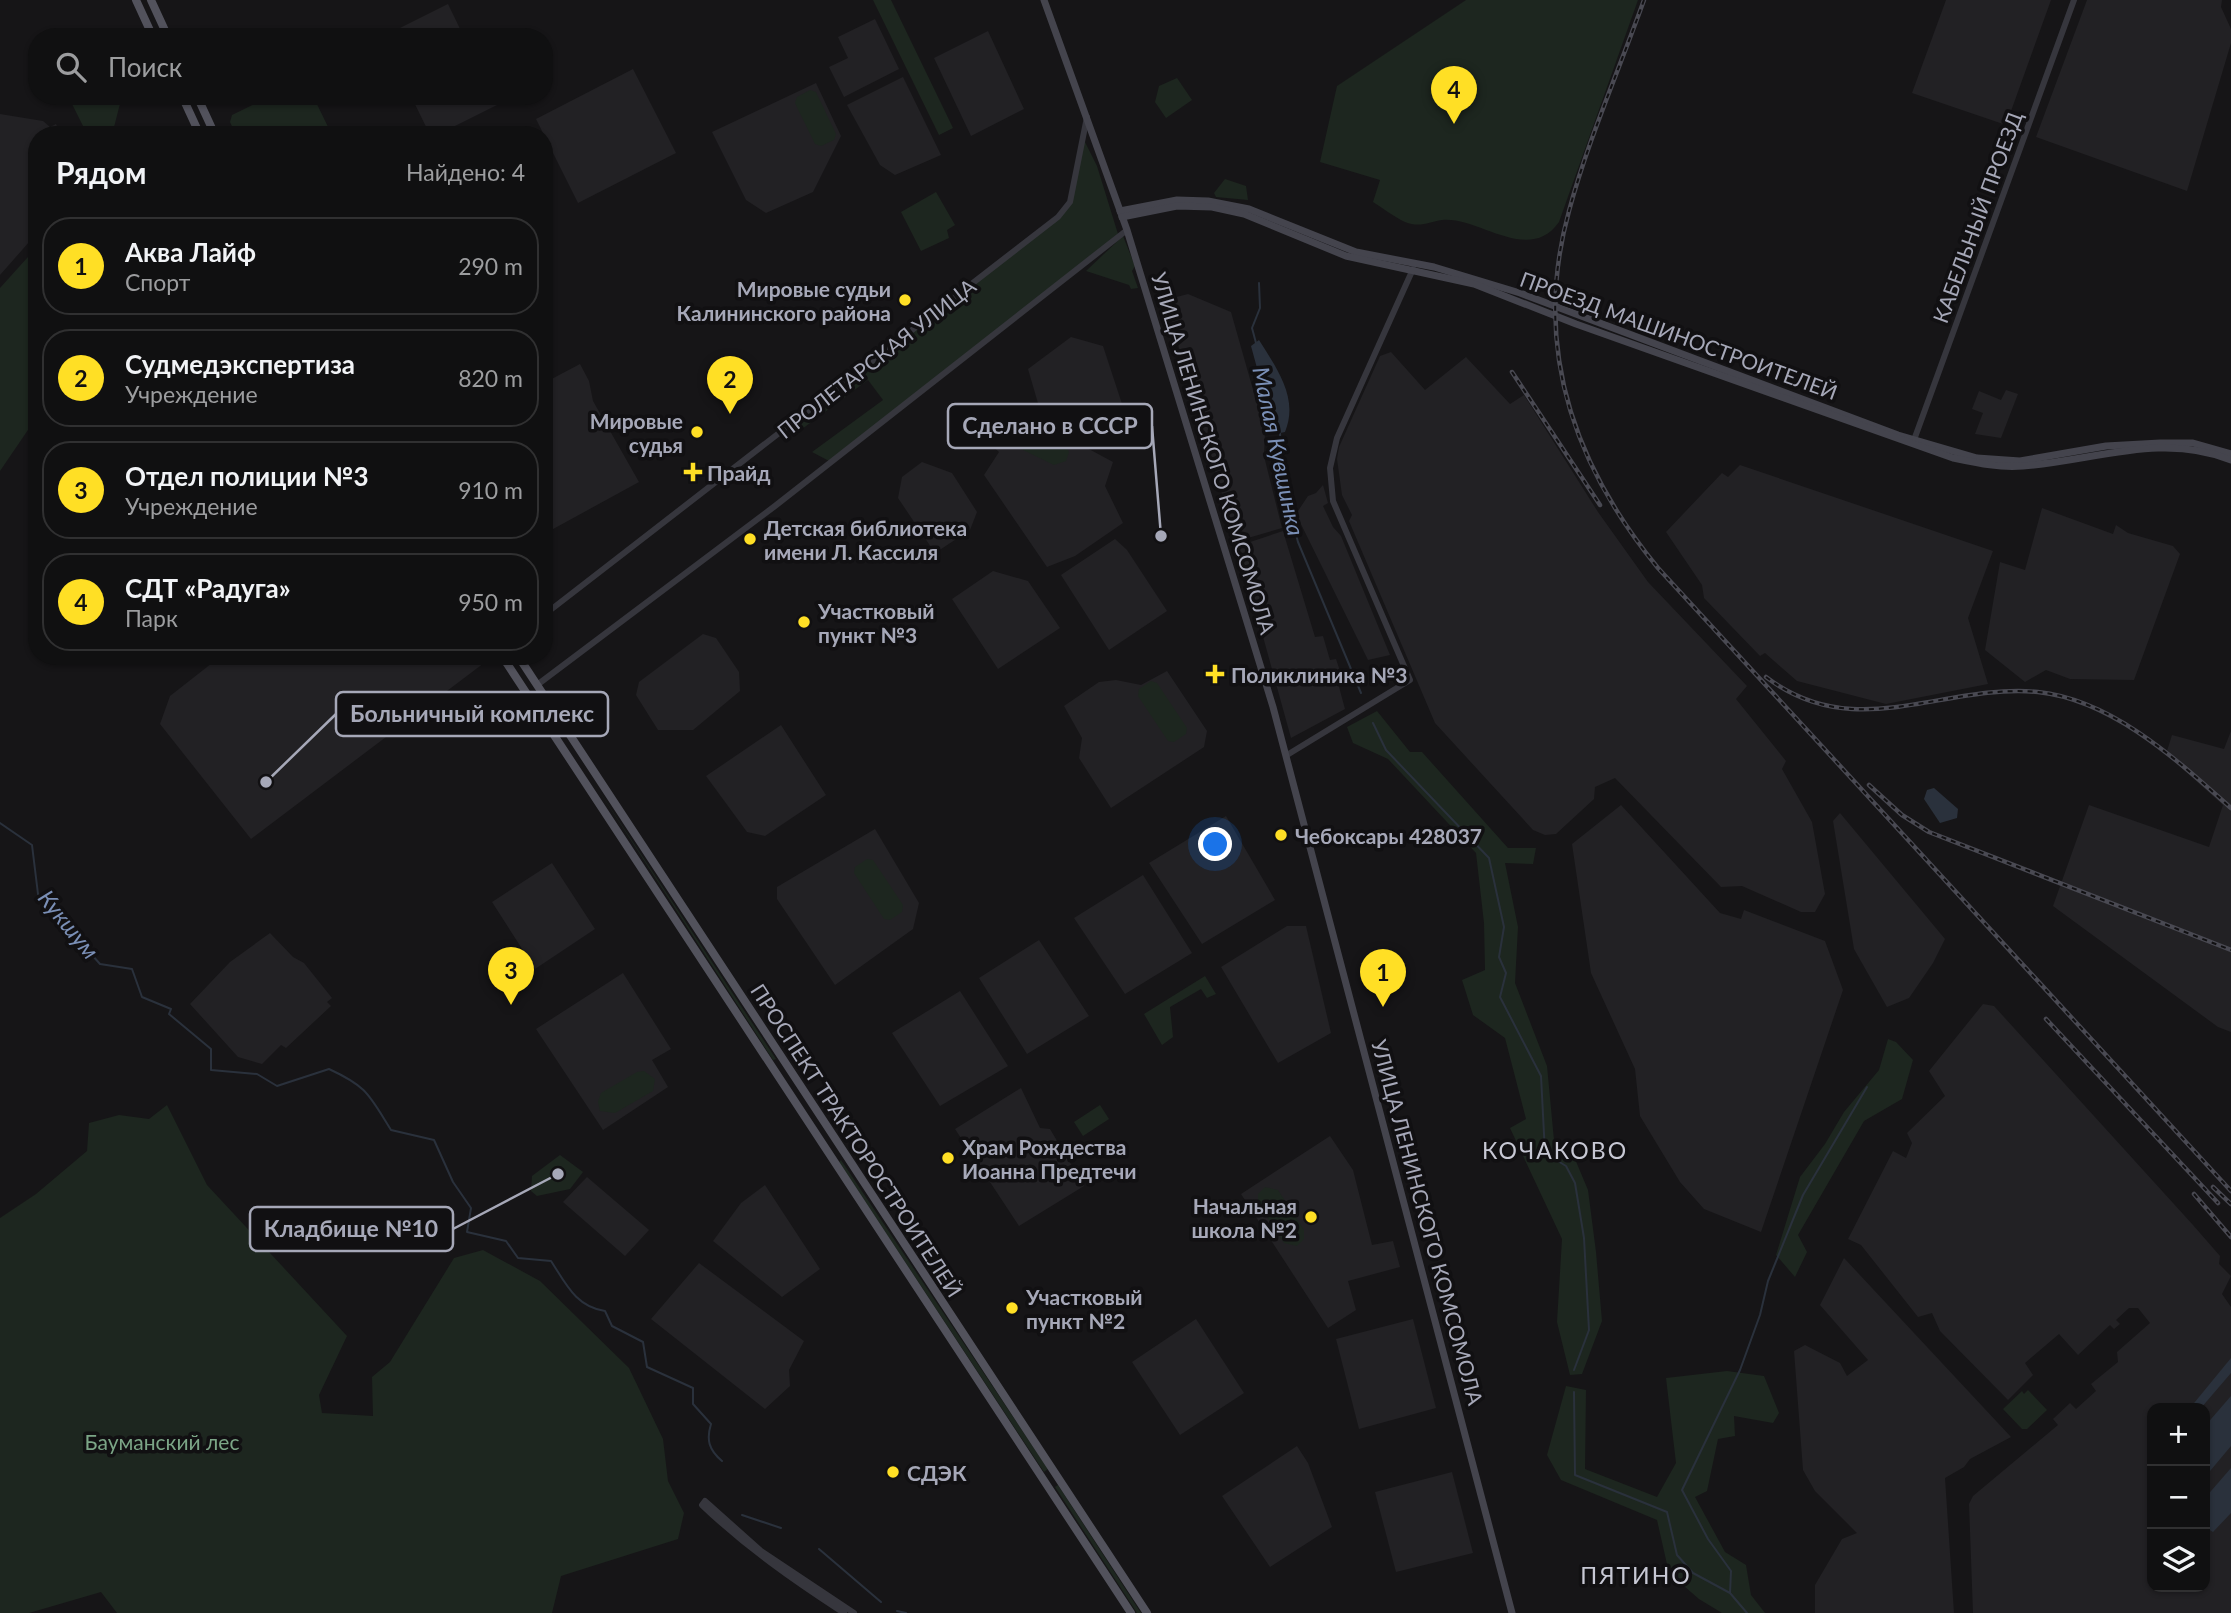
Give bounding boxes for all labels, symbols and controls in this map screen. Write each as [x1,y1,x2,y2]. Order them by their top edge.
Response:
search box [28,28,553,105]
icon: search [52,48,90,86]
text: Поиск [108,51,182,83]
pin: 4 [1431,66,1477,124]
street label: КАБЕЛЬНЫЙ ПРОЕЗД [1927,108,2027,326]
text: Рядом [56,154,146,190]
text: Найдено: 4 [406,158,525,186]
text: Аква Лайф [125,236,256,268]
text: 1 [74,252,88,280]
text: 290 m [458,252,523,280]
street label: ПРОЕЗД МАШИНОСТРОИТЕЛЕЙ [1517,266,1841,404]
text: Спорт [125,268,190,296]
street label: УЛИЦА ЛЕНИНСКОГО КОМСОМОЛА [1147,269,1281,638]
street label: ПРОЛЕТАРСКАЯ УЛИЦА [772,272,981,443]
place label: Мировые судьи Калининского района [677,276,891,325]
marker: Мировые судьи Калининского района [897,292,913,308]
text: Судмедэкспертиза [125,348,355,380]
pin: 2 [707,356,753,414]
text: 2 [74,364,88,392]
text: 820 m [458,364,523,392]
water label: Малая Кувшинка [1247,364,1311,538]
text: Учреждение [125,380,258,408]
callout: Сделано в СССР [948,404,1152,448]
place label: Мировые судья [590,408,683,457]
text: Сделано в СССР [962,411,1138,439]
marker: Мировые судья [689,424,705,440]
text: Отдел полиции №3 [125,460,369,492]
place label: Прайд [707,460,771,485]
marker: Прайд [685,464,701,480]
text: 3 [74,476,88,504]
text: 910 m [458,476,523,504]
text: Учреждение [125,492,258,520]
place label: Детская библиотека имени Л. Кассиля [764,515,967,564]
marker: Детская библиотека имени Л. Кассиля [742,531,758,547]
text: СДТ «Радуга» [125,572,291,604]
text: 4 [74,588,88,616]
text: 950 m [458,588,523,616]
place label: Участковый пункт №3 [817,598,935,647]
text: Парк [125,604,178,632]
marker: Участковый пункт №3 [796,614,812,630]
place label: Поликлиника №3 [1231,662,1407,687]
marker: Поликлиника №3 [1205,664,1225,684]
callout: Больничный комплекс [336,692,608,736]
text: Больничный комплекс [350,699,594,727]
place label: Чебоксары 428037 [1295,823,1482,848]
your location [1198,827,1232,861]
marker: Чебоксары 428037 [1273,827,1289,843]
water label: Кукшум [33,884,105,964]
pin: 3 [488,947,534,1005]
pin: 1 [1360,949,1406,1007]
street label: ПРОСПЕКТ ТРАКТОРОСТРОИТЕЛЕЙ [746,979,968,1301]
street label: УЛИЦА ЛЕНИНСКОГО КОМСОМОЛА [1367,1037,1489,1408]
place label: Храм Рождества Иоанна Предтечи [962,1134,1137,1183]
district label: КОЧАКОВО [1482,1136,1628,1164]
marker: Храм Рождества Иоанна Предтечи [940,1150,956,1166]
place label: Начальная школа №2 [1192,1193,1297,1242]
callout: Кладбище №10 [250,1207,453,1251]
marker: Начальная школа №2 [1303,1209,1319,1225]
text: Кладбище №10 [264,1214,438,1242]
place label: Участковый пункт №2 [1025,1284,1143,1333]
marker: Участковый пункт №2 [1004,1300,1020,1316]
map controls [2147,1403,2210,1592]
button: + [2147,1403,2210,1466]
park label: Бауманский лес [85,1429,239,1454]
place label: СДЭК [907,1460,967,1485]
marker: СДЭК [885,1464,901,1480]
button: − [2147,1466,2210,1529]
button: layers [2147,1529,2210,1592]
district label: ПЯТИНО [1580,1561,1692,1589]

